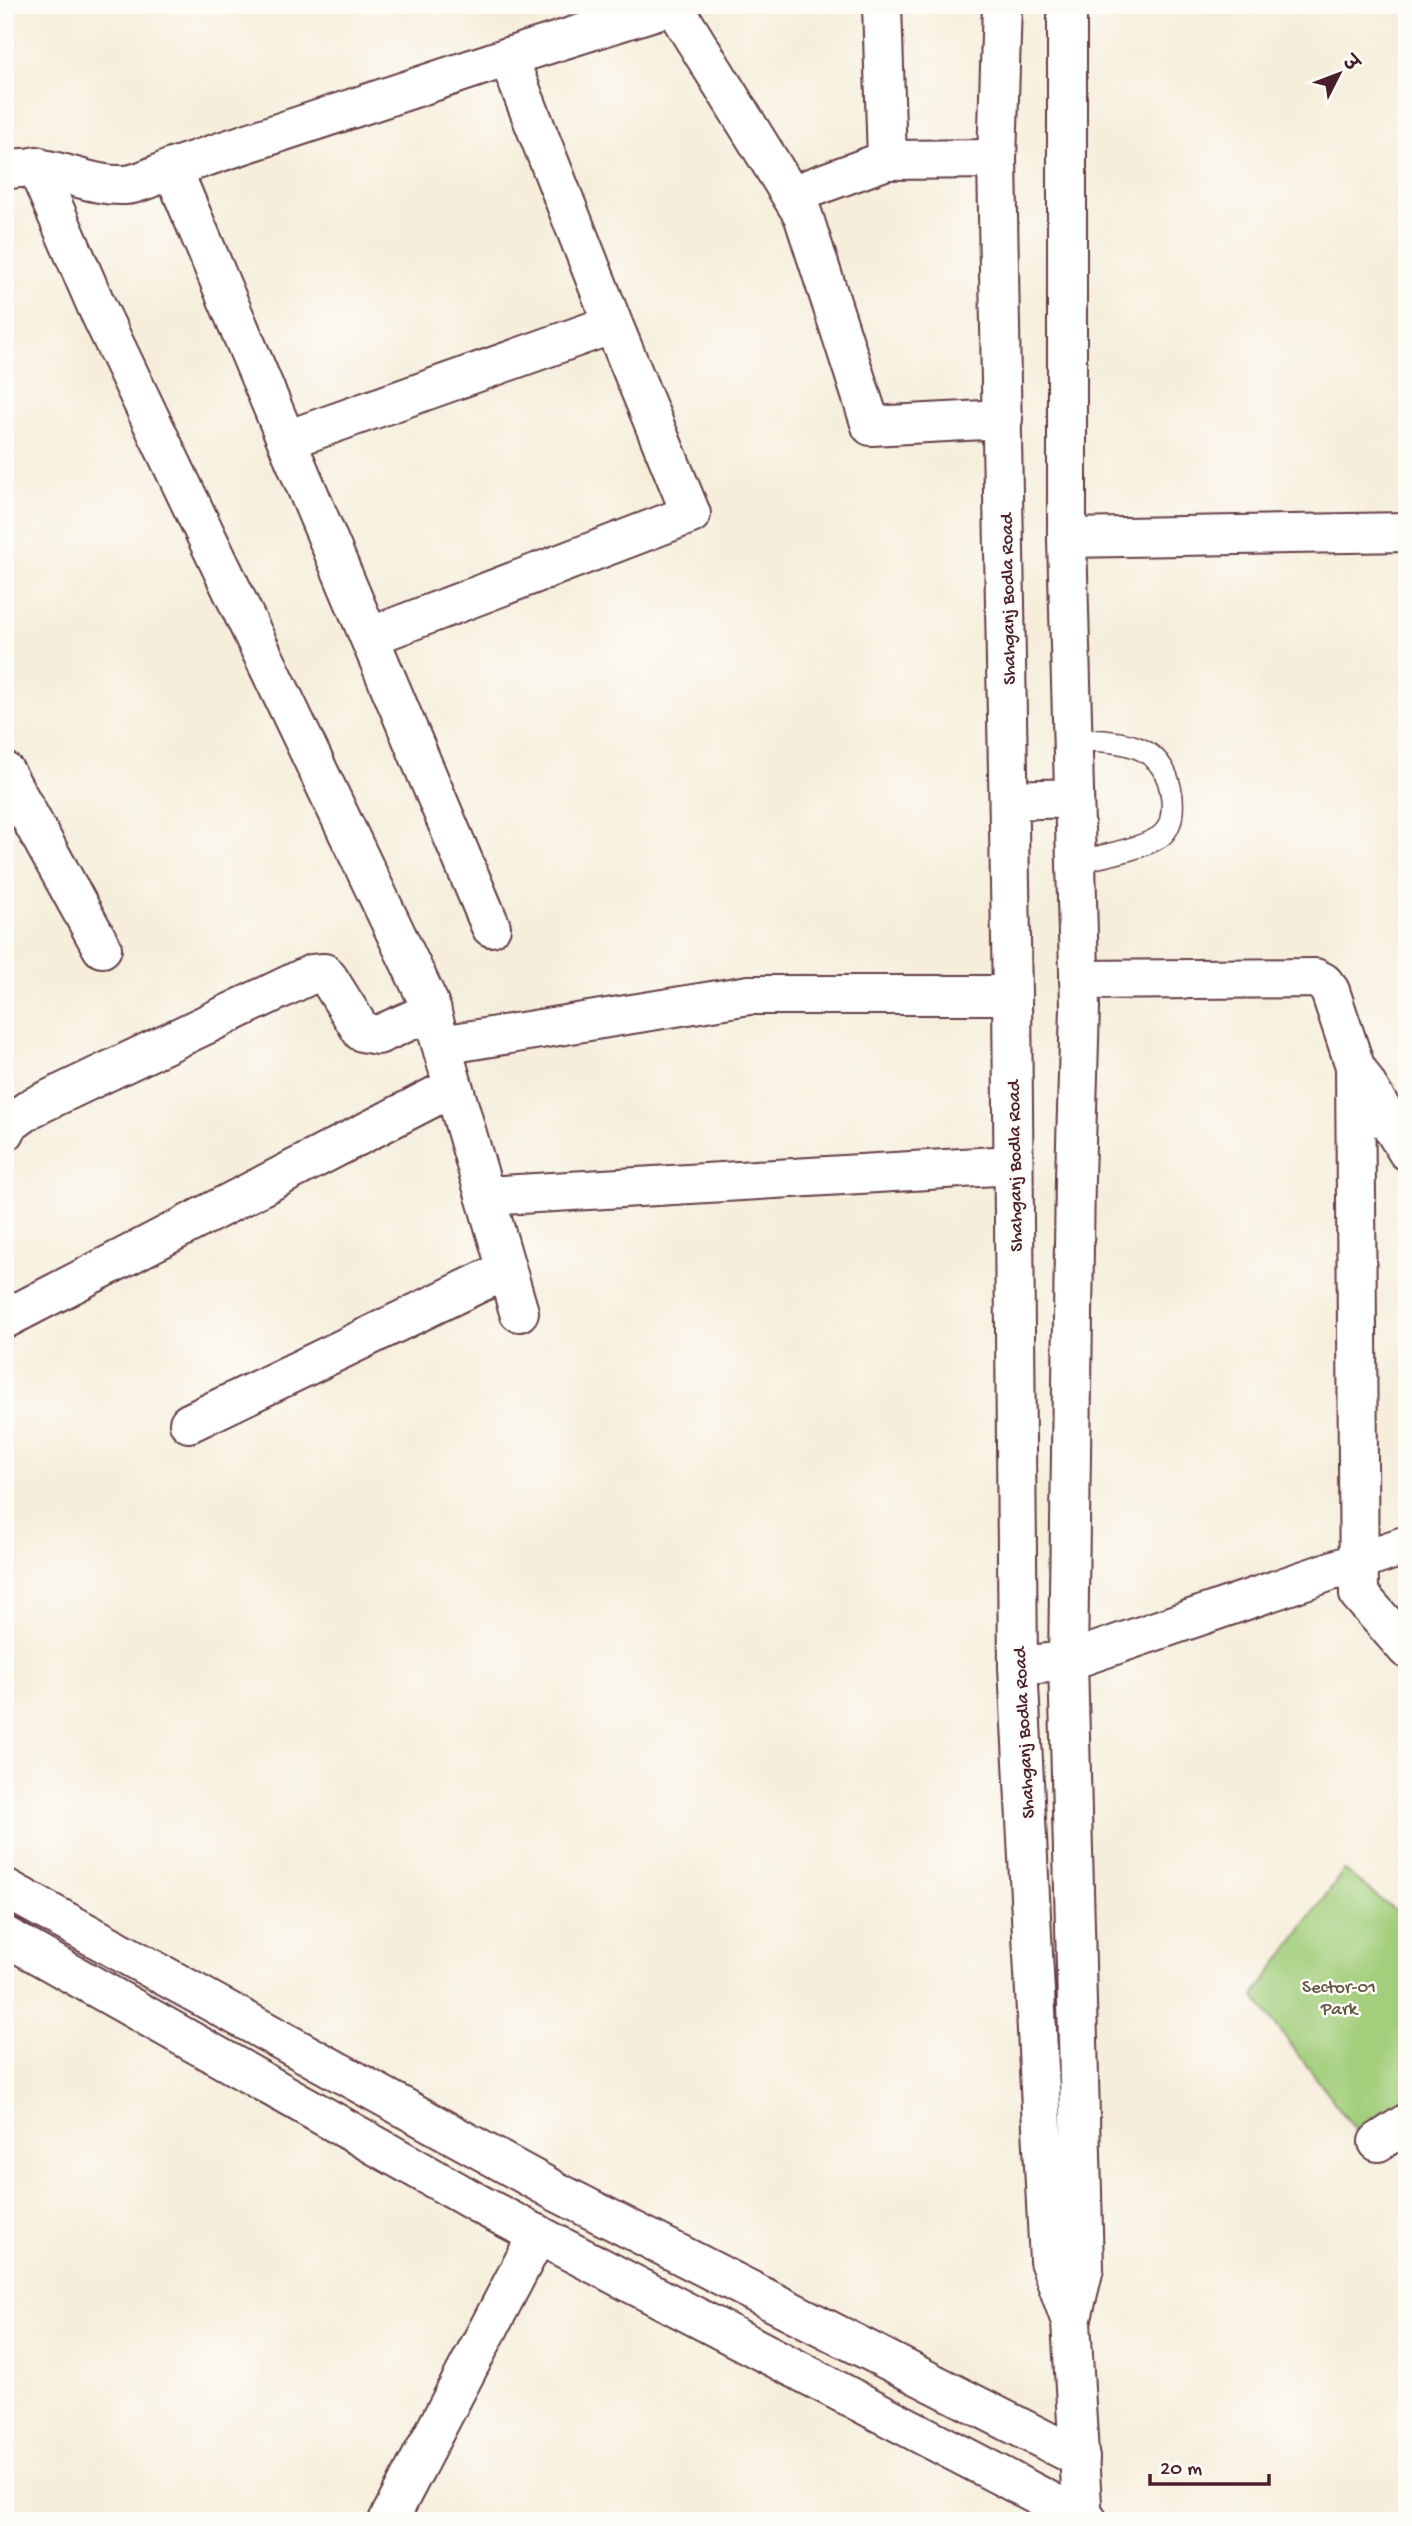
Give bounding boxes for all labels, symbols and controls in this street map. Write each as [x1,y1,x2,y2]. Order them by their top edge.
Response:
north arrow [1304,38,1374,108]
text: उ [1335,51,1363,79]
street label: Shahganj Bodla Road [996,511,1022,685]
street label: Shahganj Bodla Road [1003,1078,1029,1252]
street label: Shahganj Bodla Road [1009,1645,1041,1819]
park label: Sector-01 Park [1302,1977,1376,2022]
scale bar [1150,2442,1268,2486]
text: 20 m [1160,2458,1202,2483]

